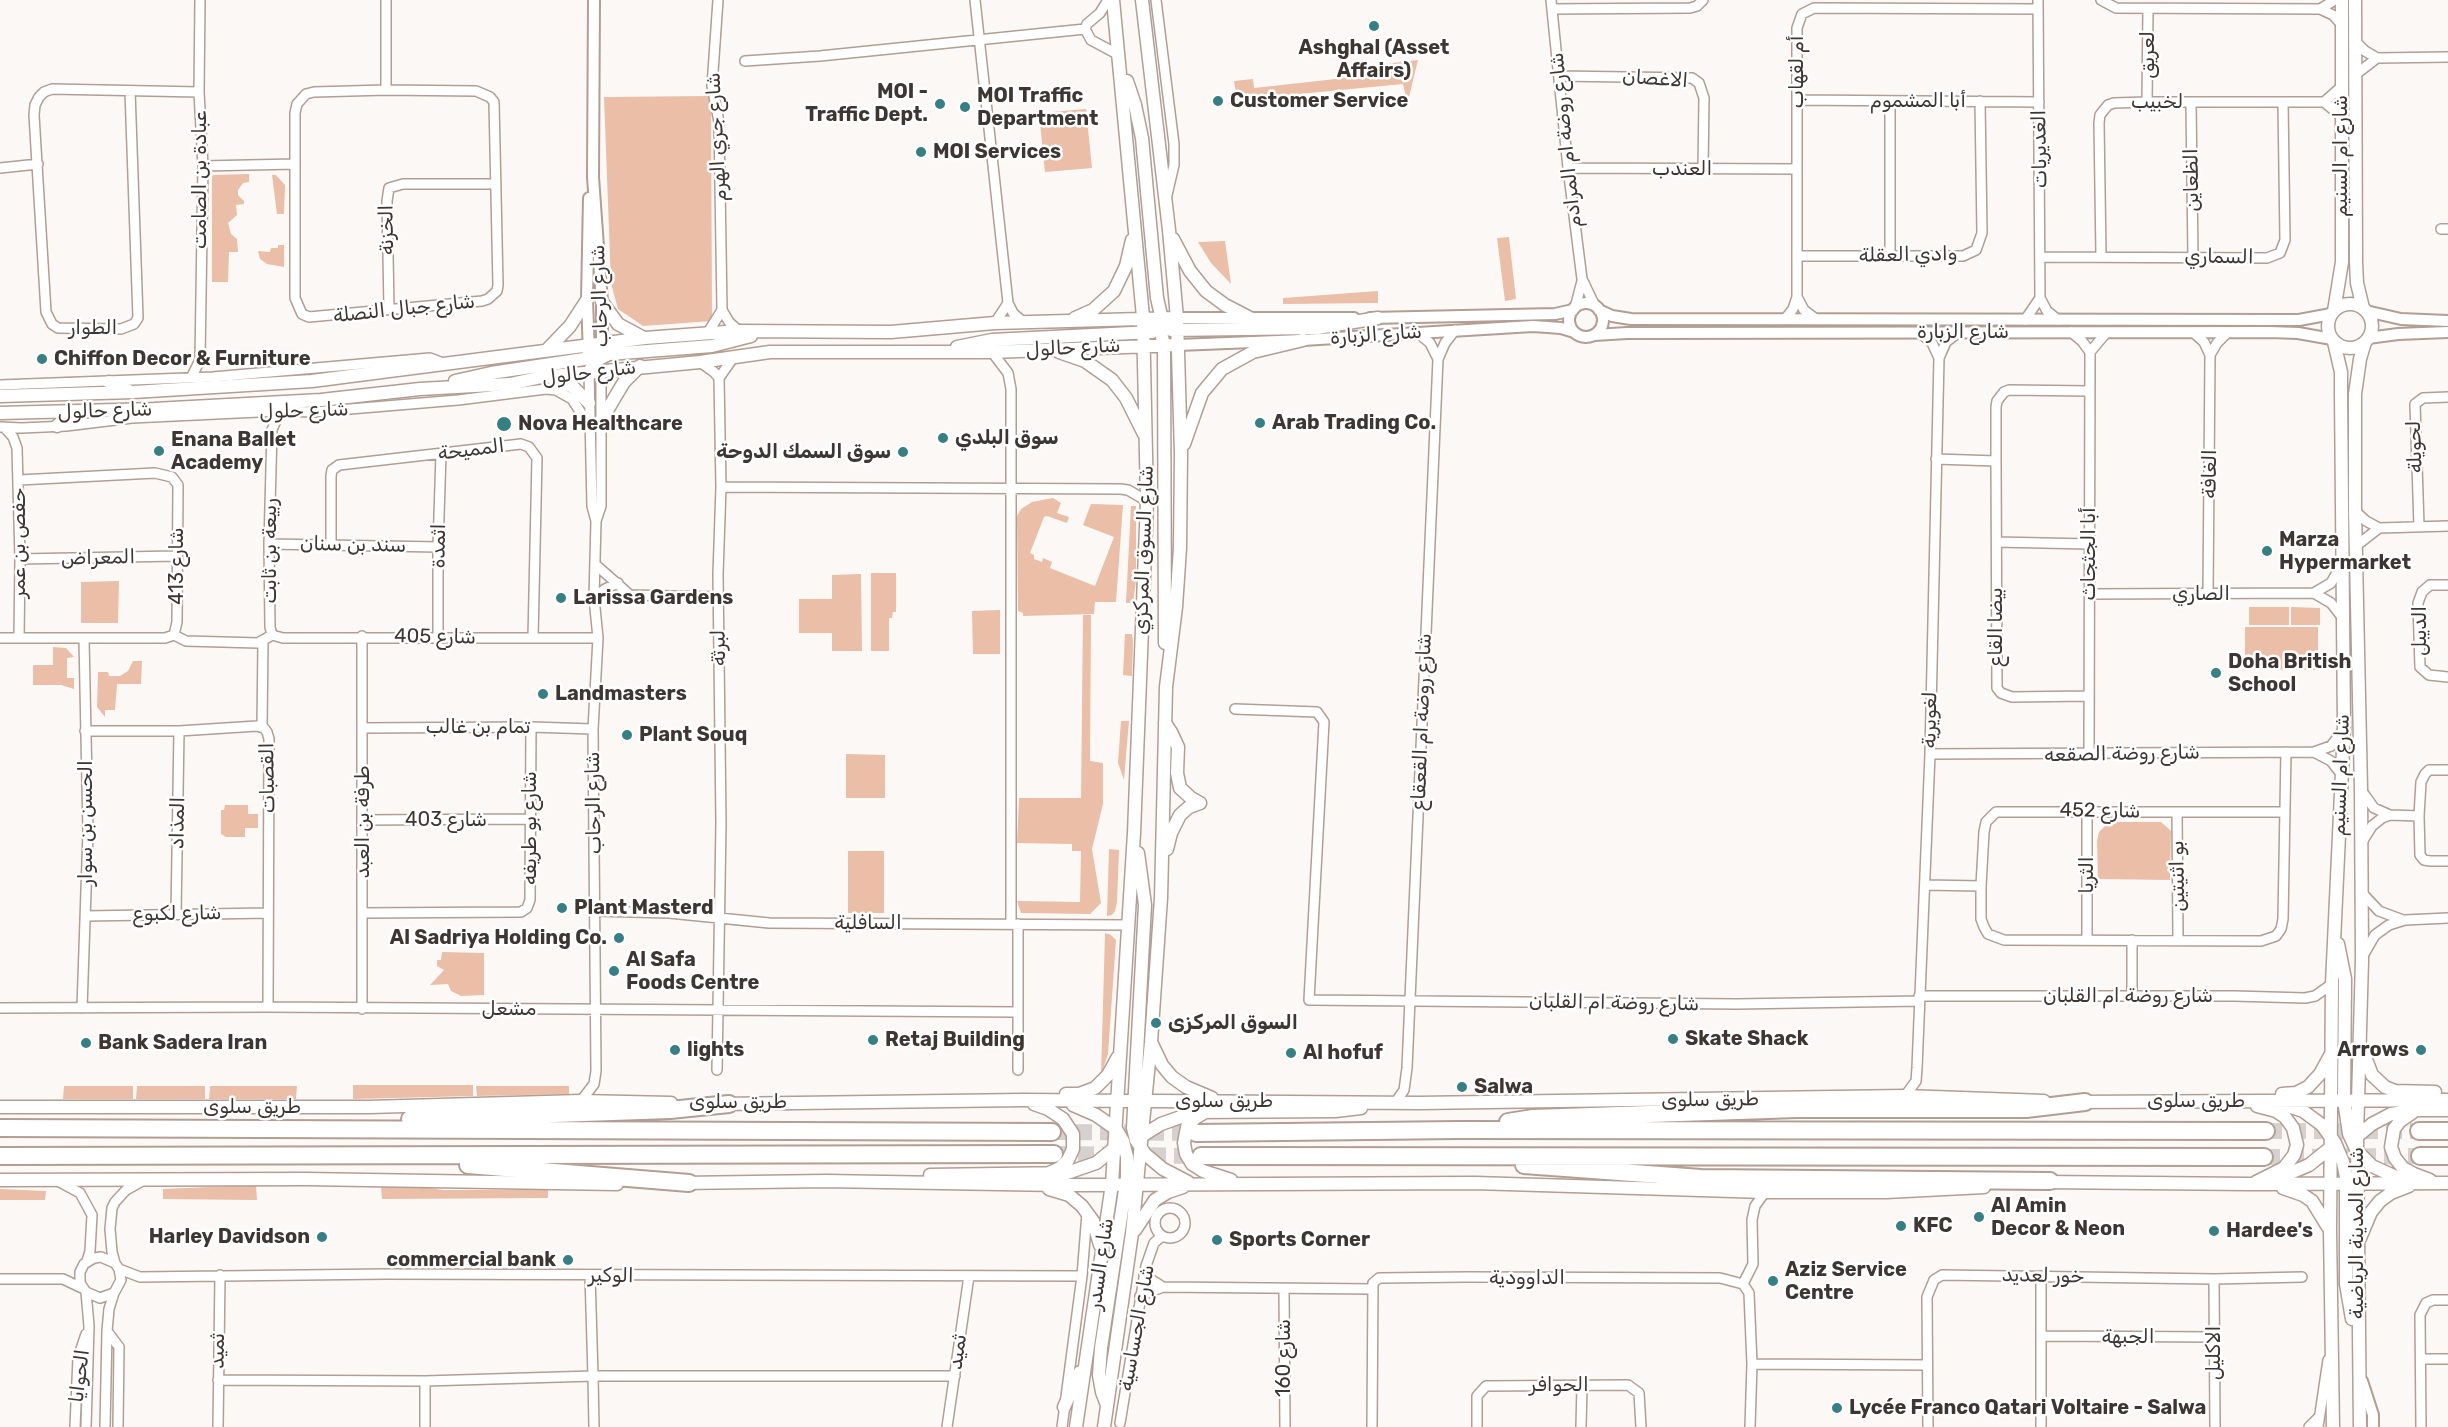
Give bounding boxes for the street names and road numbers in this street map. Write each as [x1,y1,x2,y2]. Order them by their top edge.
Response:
street label: لعريق [2136,31,2160,79]
street label: أم لقهاب [1785,36,1809,108]
street label: شارع روضة ام المرادم [1545,51,1587,229]
street label: الاغصان [1621,65,1689,93]
street label: شارع جري الهرم [702,72,732,202]
street label: أبا المشموم [1870,89,1966,113]
street label: لخبيب [2131,90,2183,114]
street label: شارع ام السنيم [2329,95,2353,217]
street label: الغديريات [2027,110,2053,188]
street label: عبادة بن الصامت [188,111,212,249]
street label: الظعاين [2179,148,2205,212]
street label: العندب [1652,157,1712,181]
street label: الخزنة [375,205,399,255]
street label: وادي العقلة [1858,242,1958,268]
street label: شارع الرحاب [586,244,614,348]
street label: السماري [2184,244,2254,270]
street label: شارع جبال النصلة [332,290,476,328]
street label: الطوار [69,316,117,340]
street label: شارع الزبارة [1329,320,1423,350]
street label: شارع الزبارة [1917,320,2009,344]
street label: شارع حالول [1025,334,1121,362]
street label: شارع حالول [540,355,638,391]
street label: شارع حالول [57,397,153,425]
street label: شارع حلول [259,397,349,425]
street label: لحويلة [2402,420,2428,474]
street label: المميحة [436,434,506,466]
street label: الغافة [2198,449,2222,499]
street label: شارع السوق المركزي [1129,465,1159,635]
street label: حفص بن عمر [7,488,31,598]
street label: ربيعة بن ثابت [258,498,282,604]
street label: أبا الجثجاث [2077,507,2101,601]
street label: اثمدة [427,523,451,569]
street label: شارع 413 [165,527,189,605]
street label: سند بن سنان [300,532,406,558]
street label: المعراض [61,545,135,571]
street label: الصاري [2172,582,2230,606]
street label: بيضا القاع [1984,587,2008,667]
street label: الديبل [2408,606,2432,656]
street label: شارع 405 [394,624,476,650]
street label: لبرثة [707,630,731,666]
street label: شارع روضة ام القعقاع [1407,633,1437,811]
street label: لغويرية [1918,691,1942,749]
street label: شارع ام السنيم [2327,714,2355,836]
street label: تمام بن غالب [425,715,531,739]
street label: شارع روضة الصقعه [2044,741,2200,767]
street label: القصبات [255,742,281,814]
street label: شارع الرحاب [581,751,607,855]
street label: الحسن بن سوار [74,760,98,886]
street label: طرفة بن العبد [351,765,375,879]
street label: شارع بو طريفه [518,771,542,885]
street label: المذاد [166,797,190,849]
street label: شارع 452 [2059,798,2141,824]
street label: شارع 403 [405,808,487,832]
street label: بو اثنيتين [2165,840,2191,912]
street label: الثريا [2075,856,2099,894]
street label: شارع لكبوع [132,901,222,927]
street label: السافلية [834,911,902,935]
street label: شارع روضة ام القلبان [2043,984,2213,1008]
street label: شارع روضة ام القلبان [1529,990,1699,1016]
street label: مشعل [482,997,536,1021]
street label: طريق سلوى [1661,1087,1759,1113]
street label: طريق سلوى [1175,1089,1273,1113]
street label: طريق سلوى [2147,1089,2245,1113]
street label: طريق سلوى [689,1090,787,1114]
street label: طريق سلوى [203,1095,301,1119]
street label: شارع المدينة الرياضية [2345,1147,2369,1319]
street label: شارع السدر [1083,1217,1119,1311]
street label: شارع الجساسية [1114,1263,1160,1393]
street label: خور لعديد [2002,1263,2084,1289]
street label: الوكير [588,1264,634,1288]
street label: الداوودية [1489,1266,1565,1290]
street label: شارع 160 [1272,1319,1296,1397]
street label: الجبهة [2102,1325,2154,1349]
street label: الاكليل [2202,1326,2226,1380]
street label: ثميد [206,1333,230,1369]
street label: ثميد [944,1333,972,1371]
street label: الحوايا [65,1348,95,1404]
street label: الحوافر [1529,1373,1589,1397]

